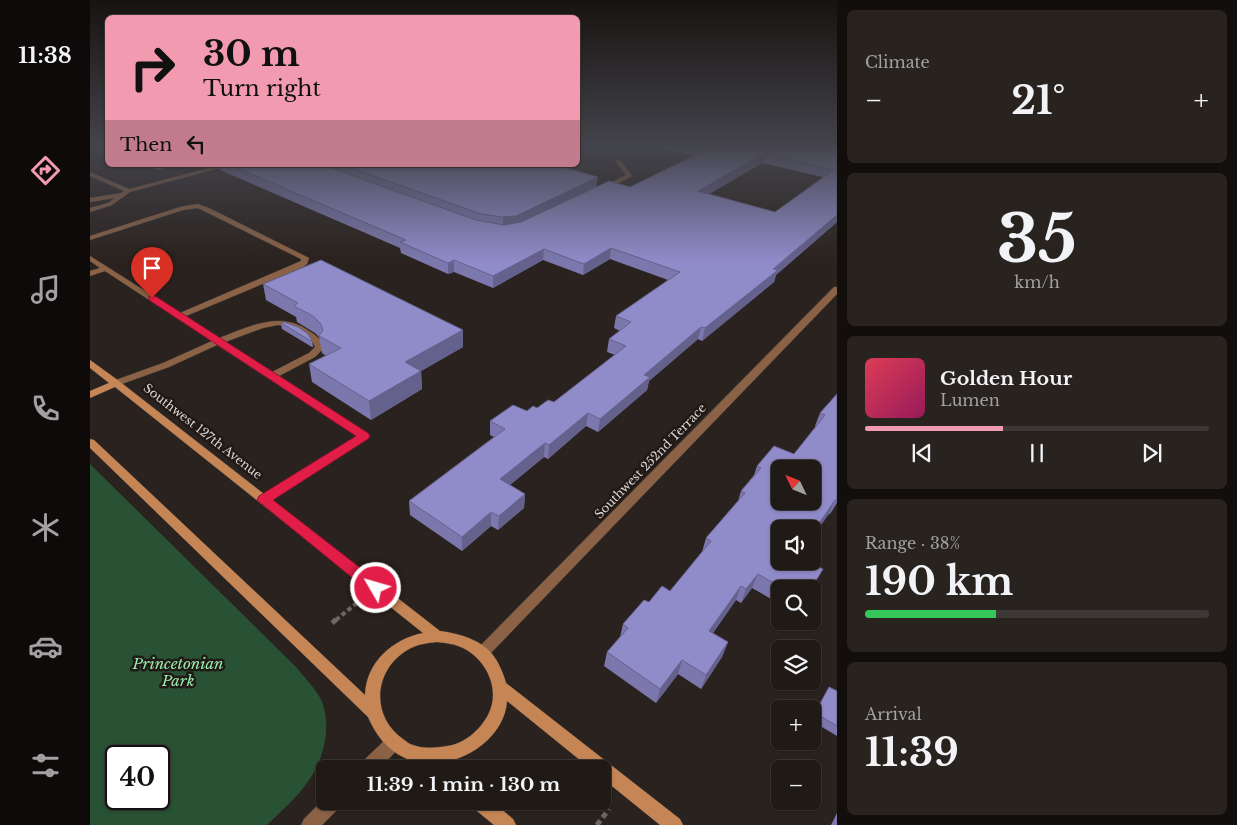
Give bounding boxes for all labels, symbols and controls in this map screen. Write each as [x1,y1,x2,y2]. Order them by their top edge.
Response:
text: 30 m [203,32,300,75]
icon: right [120,35,185,100]
text: 11:38 [18,42,72,69]
text: Climate [865,52,930,72]
text: Turn right [203,75,321,102]
text: 21° [1011,77,1065,124]
text: − [865,83,883,118]
text: + [1194,83,1209,118]
icon: left [182,130,210,158]
text: Then [120,133,172,156]
icon: directions [28,153,63,188]
text: 35 [997,199,1077,280]
pin [131,247,173,298]
icon: arrive [138,254,166,282]
icon: music [28,272,63,307]
text: km/h [1014,272,1060,292]
text: Golden Hour [940,367,1072,390]
street label: Southwest 127th Avenue [141,380,266,482]
text: Lumen [940,390,1000,410]
icon: phone [28,391,63,426]
street label: Southwest 252nd Terrace [591,400,709,522]
icon: previous [908,439,936,467]
icon: pause [1023,439,1051,467]
icon: next [1138,439,1166,467]
north arrow [771,460,821,510]
map controls [771,460,821,810]
icon: climate [28,510,63,545]
button: sound [771,520,821,570]
text: Range · 38% [865,533,960,553]
text: 190 km [865,558,1013,605]
position arrow [349,561,401,613]
button: search [771,580,821,630]
icon: car [28,629,63,664]
button: layers [771,640,821,690]
park label: Princetonian Park [132,654,223,690]
button: + [771,700,821,750]
text: Arrival [865,704,922,724]
text: 11:39 [865,729,959,776]
speed limit sign: 40 [105,745,170,810]
icon: filters [28,748,63,783]
button: − [771,760,821,810]
text: 11:39 · 1 min · 130 m [367,773,560,796]

